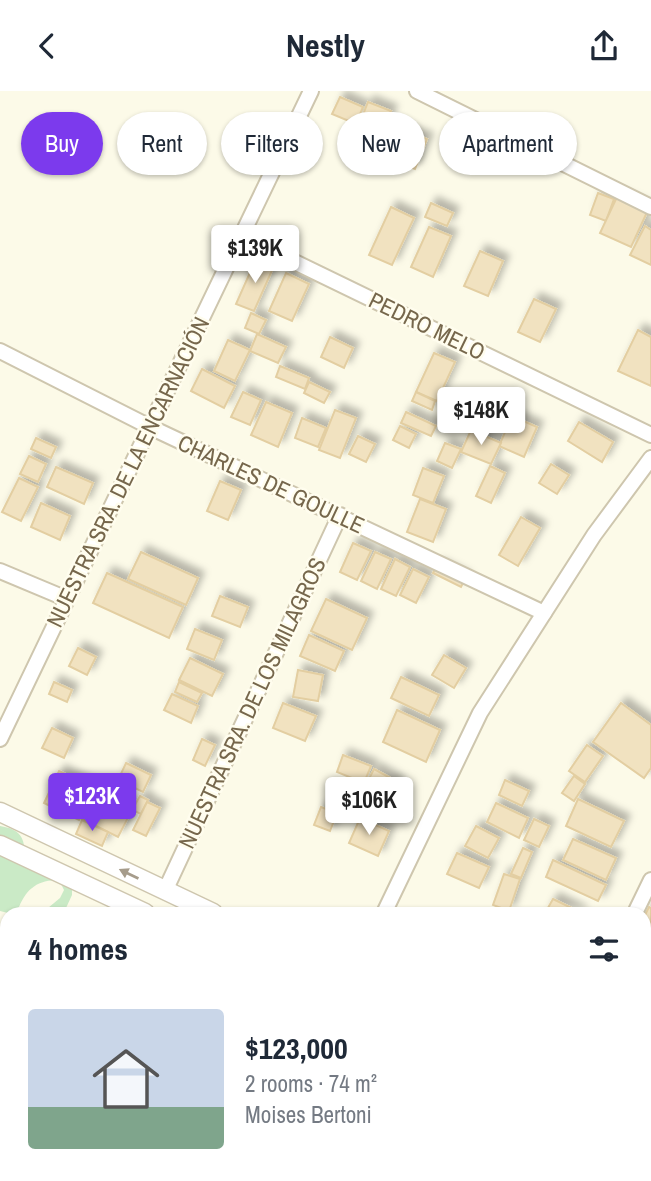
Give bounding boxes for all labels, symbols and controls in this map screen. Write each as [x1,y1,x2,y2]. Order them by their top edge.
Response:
text: Nestly [286,24,365,67]
icon: back [28,27,66,65]
icon: share [585,27,623,65]
chip: Buy [21,112,103,175]
chip: Rent [117,112,207,175]
chip: Filters [221,112,323,175]
chip: New [337,112,425,175]
chip: Apartment [439,112,577,175]
pin: $139K [206,225,304,285]
text: $139K [227,232,283,263]
street label: PEDRO MELO [364,284,491,367]
street label: NUESTRA SRA. DE LA ENCARNACIÓN [39,311,216,632]
pin: $148K [432,387,530,447]
text: $148K [453,394,509,425]
street label: CHARLES DE GOULLE [173,427,369,540]
street label: NUESTRA SRA. DE LOS MILAGROS [170,552,333,853]
pin: $123K [43,773,141,833]
pin: $106K [320,777,418,837]
text: $123K [64,780,120,811]
text: $106K [341,784,397,815]
one-way arrow [119,868,140,879]
text: 4 homes [28,929,128,969]
icon: filters [585,930,623,968]
text: $123,000 [245,1028,348,1068]
icon: home [84,1037,168,1121]
text: 2 rooms · 74 m² [245,1068,377,1099]
text: Moises Bertoni [245,1099,372,1130]

